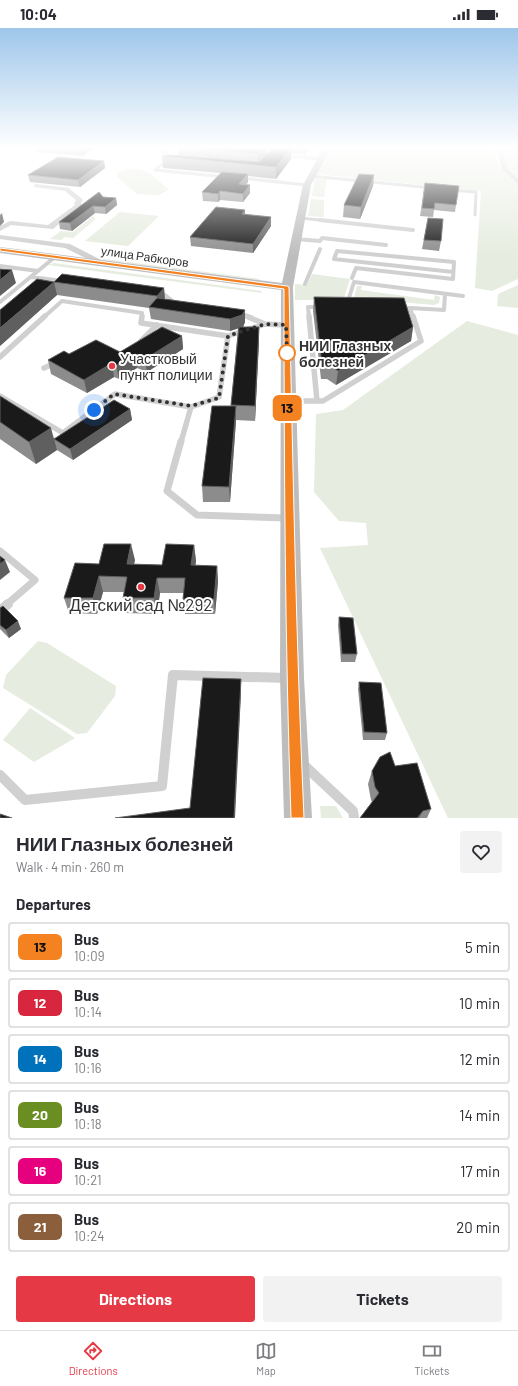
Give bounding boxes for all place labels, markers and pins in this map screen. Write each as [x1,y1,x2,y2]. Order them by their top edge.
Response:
place label: НИИ Глазных болезней [299,337,391,370]
marker: НИИ Глазных болезней [278,344,296,362]
place label: Участковый пункт полиции [120,350,213,383]
marker: Участковый пункт полиции [107,361,117,371]
marker: Детский сад №292 [136,582,146,592]
place label: Детский сад №292 [70,594,212,614]

